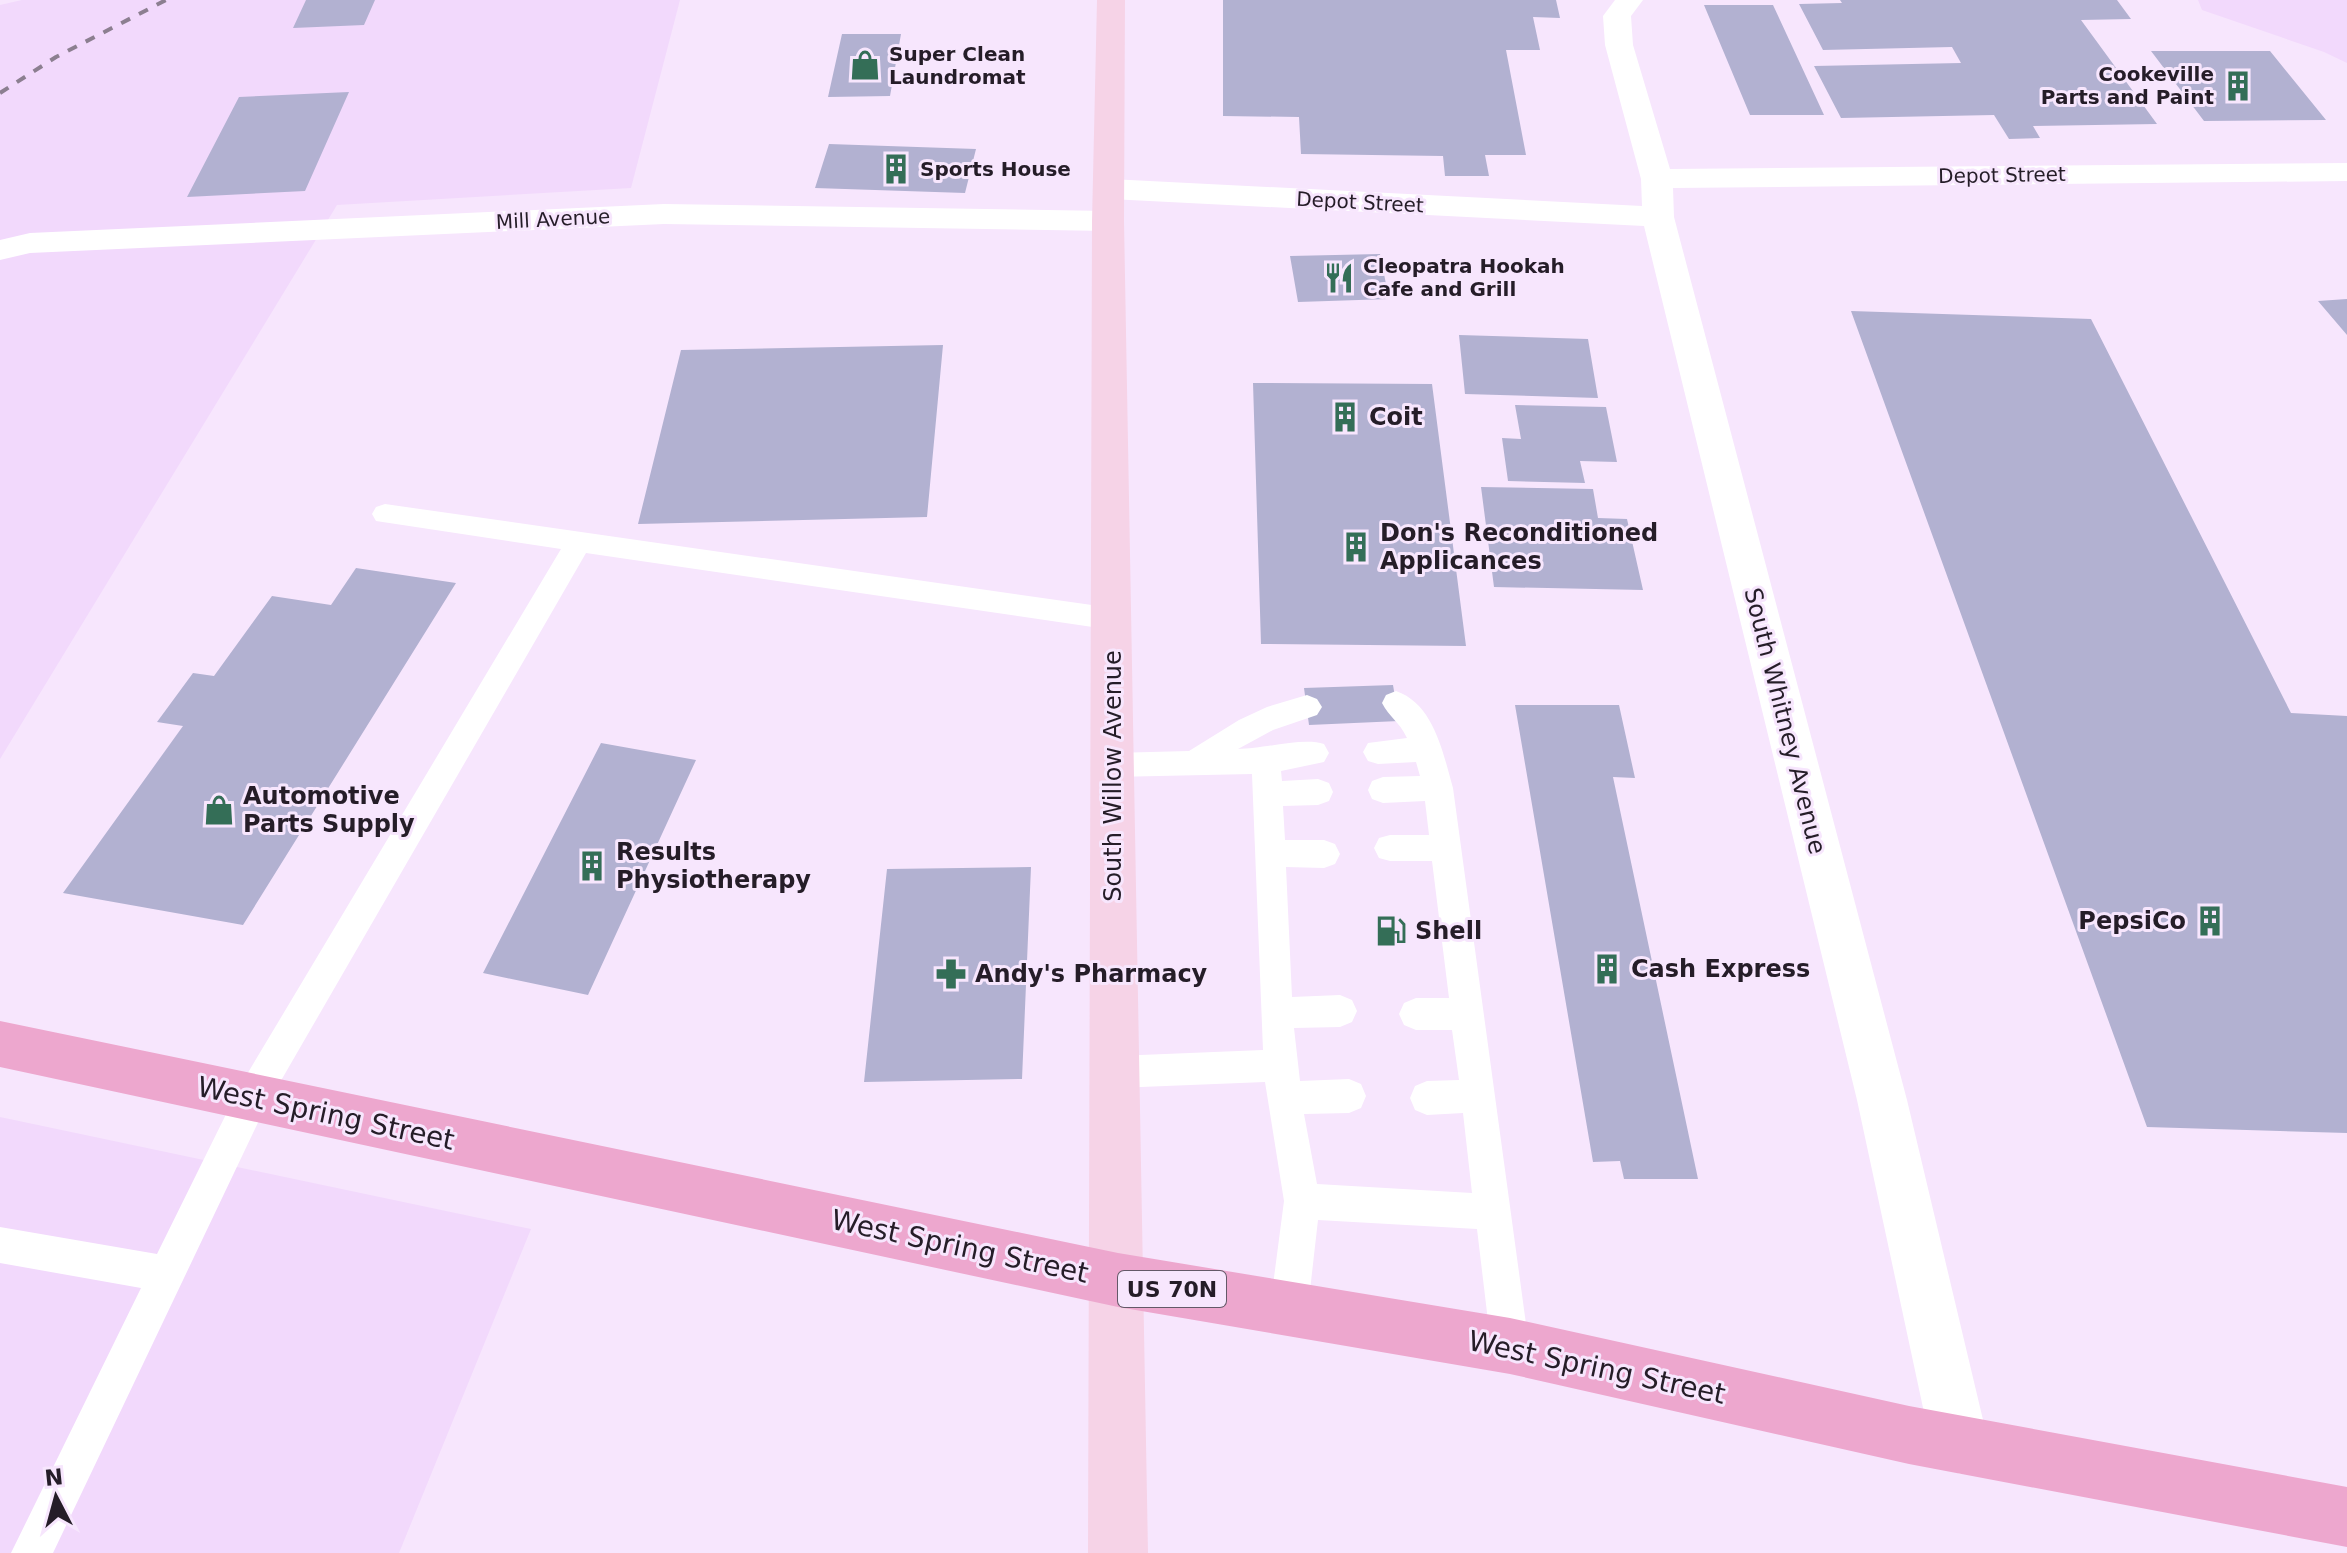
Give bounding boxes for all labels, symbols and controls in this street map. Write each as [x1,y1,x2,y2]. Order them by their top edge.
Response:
place label: Super Clean Laundromat [889,42,1026,89]
shop icon: Super Clean Laundromat [848,48,882,82]
place label: Cookeville Parts and Paint [2041,62,2214,109]
building icon: Cookeville Parts and Paint [2221,69,2255,103]
building icon: Sports House [879,152,913,186]
place label: Sports House [920,157,1071,181]
street label: Depot Street [1938,162,2066,188]
street label: Depot Street [1296,187,1425,217]
street label: Mill Avenue [495,204,611,234]
place label: Cleopatra Hookah Cafe and Grill [1363,254,1565,301]
restaurant icon: Cleopatra Hookah Cafe and Grill [1322,261,1356,295]
building icon: Coit [1328,400,1362,434]
place label: Coit [1369,403,1423,431]
place label: Don's Reconditioned Applicances [1380,519,1658,575]
building icon: Don's Reconditioned Applicances [1339,530,1373,564]
street label: South Whitney Avenue [1738,585,1832,857]
street label: South Willow Avenue [1099,650,1127,902]
place label: Automotive Parts Supply [243,782,415,838]
shop icon: Automotive Parts Supply [202,793,236,827]
place label: Results Physiotherapy [616,838,811,894]
building icon: Results Physiotherapy [575,849,609,883]
building icon: PepsiCo [2193,904,2227,938]
place label: PepsiCo [2078,907,2186,935]
fuel station icon: Shell [1374,914,1408,948]
place label: Shell [1415,917,1482,945]
building icon: Cash Express [1590,952,1624,986]
place label: Cash Express [1631,955,1810,983]
pharmacy icon: Andy's Pharmacy [934,957,968,991]
place label: Andy's Pharmacy [975,960,1208,988]
street label: West Spring Street [194,1070,458,1157]
street label: West Spring Street [828,1203,1092,1290]
road number: US 70N [1118,1271,1226,1307]
street label: West Spring Street [1465,1324,1729,1411]
north arrow [16,1457,96,1537]
text: N [43,1464,64,1491]

